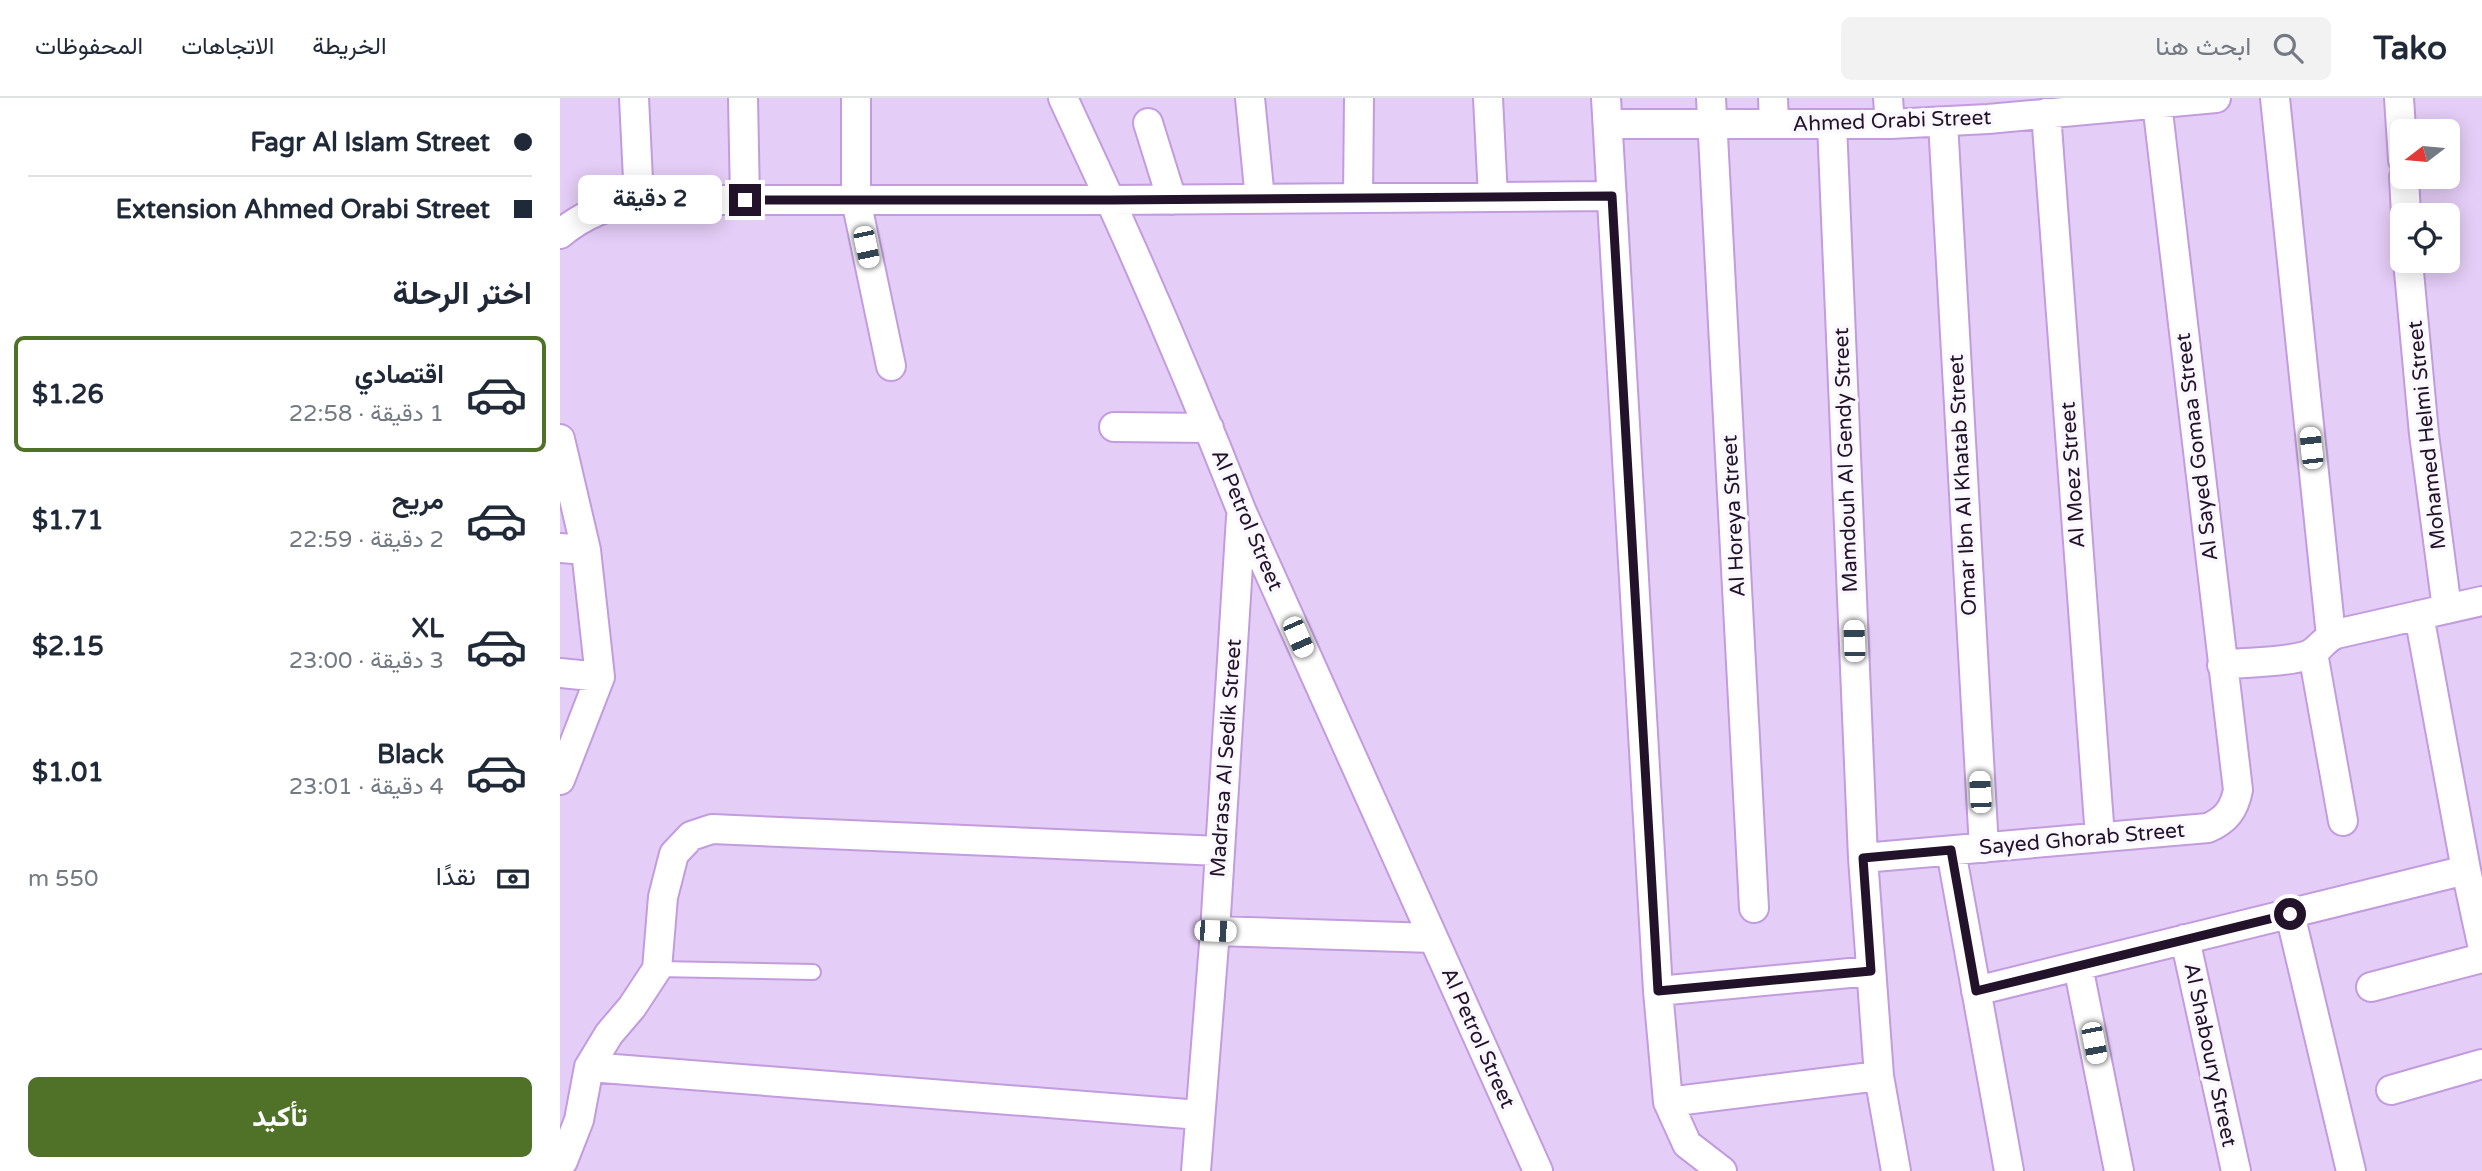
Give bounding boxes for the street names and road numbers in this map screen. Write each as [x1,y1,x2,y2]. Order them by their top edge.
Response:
street label: Ahmed Orabi Street [1792,105,1992,137]
street label: Mohamed Helmi Street [2403,319,2451,551]
street label: Mamdouh Al Gendy Street [1829,327,1863,593]
street label: Al Sayed Gomaa Street [2171,332,2223,562]
street label: Omar Ibn Al Khatab Street [1944,354,1982,616]
street label: Al Moez Street [2055,401,2091,549]
street label: Al Horeya Street [1717,434,1751,598]
street label: Al Petrol Street [1206,446,1288,594]
street label: Madrasa Al Sedik Street [1205,638,1247,878]
street label: Sayed Ghorab Street [1978,818,2186,860]
street label: Al Shaboury Street [2178,961,2242,1149]
street label: Al Petrol Street [1436,964,1520,1112]

